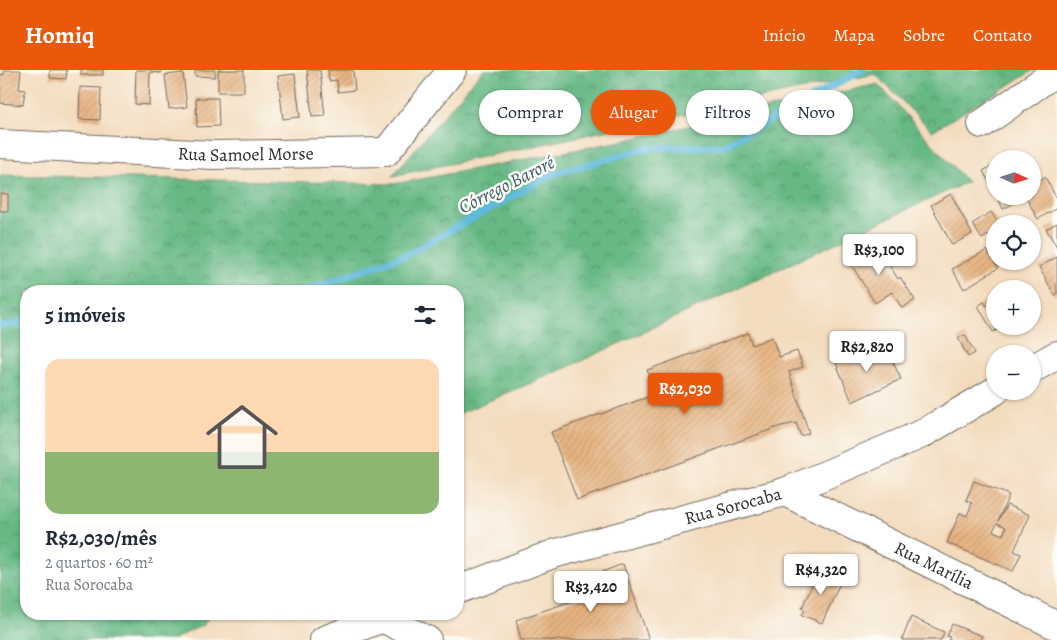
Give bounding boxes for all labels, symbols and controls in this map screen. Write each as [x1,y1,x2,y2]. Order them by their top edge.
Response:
text: Homiq [25,19,94,51]
text: Início [763,23,806,47]
text: Mapa [834,23,875,47]
text: Sobre [903,23,945,47]
text: Contato [973,23,1032,47]
chip: Comprar [479,90,581,135]
chip: Alugar [591,90,676,135]
chip: Filtros [686,90,769,135]
chip: Novo [779,90,853,135]
street label: Rua Samoel Morse [177,141,314,167]
water label: Córrego Baroré [454,150,559,220]
north arrow [986,150,1041,205]
map controls [986,150,1041,400]
button: locate [986,215,1041,270]
pin: R$3,100 [833,234,925,276]
text: R$3,100 [854,239,904,261]
button: + [986,280,1041,335]
text: 5 imóveis [45,301,126,329]
icon: filters [411,301,439,329]
pin: R$2,820 [821,330,913,373]
text: R$2,820 [840,336,894,358]
button: − [986,345,1041,400]
pin: R$2,030 [639,372,731,415]
text: R$2,030 [659,378,711,400]
icon: home [197,392,287,482]
street label: Rua Sorocaba [682,481,785,530]
text: R$2,030/mês [45,524,157,552]
street label: Rua Marília [890,536,978,595]
text: 2 quartos · 60 m² [45,552,153,574]
pin: R$4,320 [775,554,867,596]
text: R$4,320 [795,559,847,581]
pin: R$3,420 [545,570,637,613]
text: Rua Sorocaba [45,574,133,596]
text: R$3,420 [565,576,617,598]

